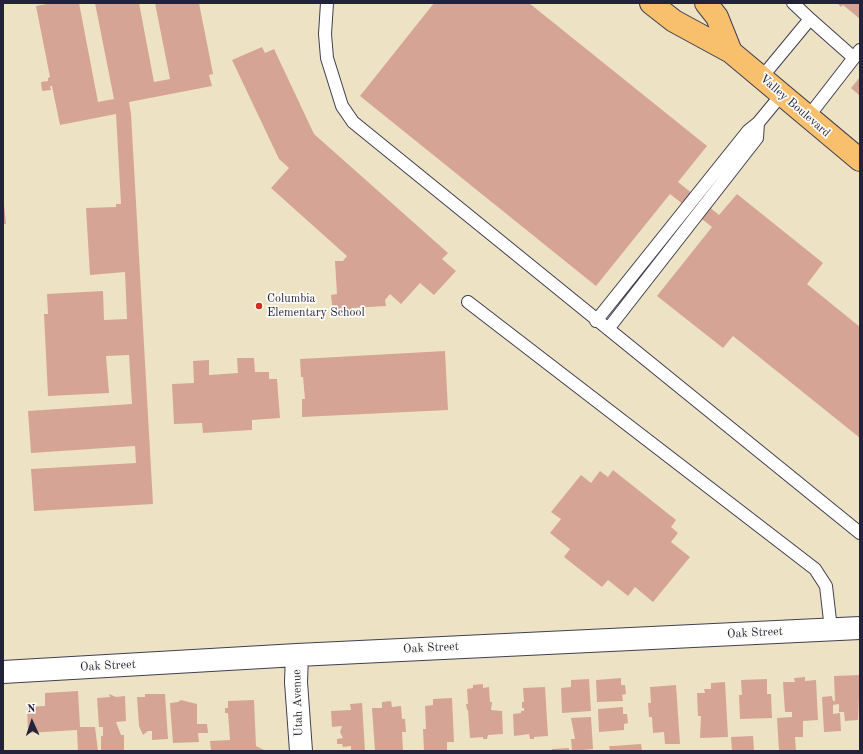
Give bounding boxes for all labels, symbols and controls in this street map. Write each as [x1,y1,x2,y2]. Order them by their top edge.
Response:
street label: Valley Boulevard [757,72,833,140]
place label: Columbia Elementary School [267,292,365,320]
marker: Columbia Elementary School [254,301,264,311]
street label: Oak Street [727,624,783,642]
street label: Oak Street [403,639,459,657]
street label: Oak Street [80,657,136,675]
street label: Utah Avenue [290,669,306,737]
north arrow [12,702,52,742]
text: N [27,704,36,715]

